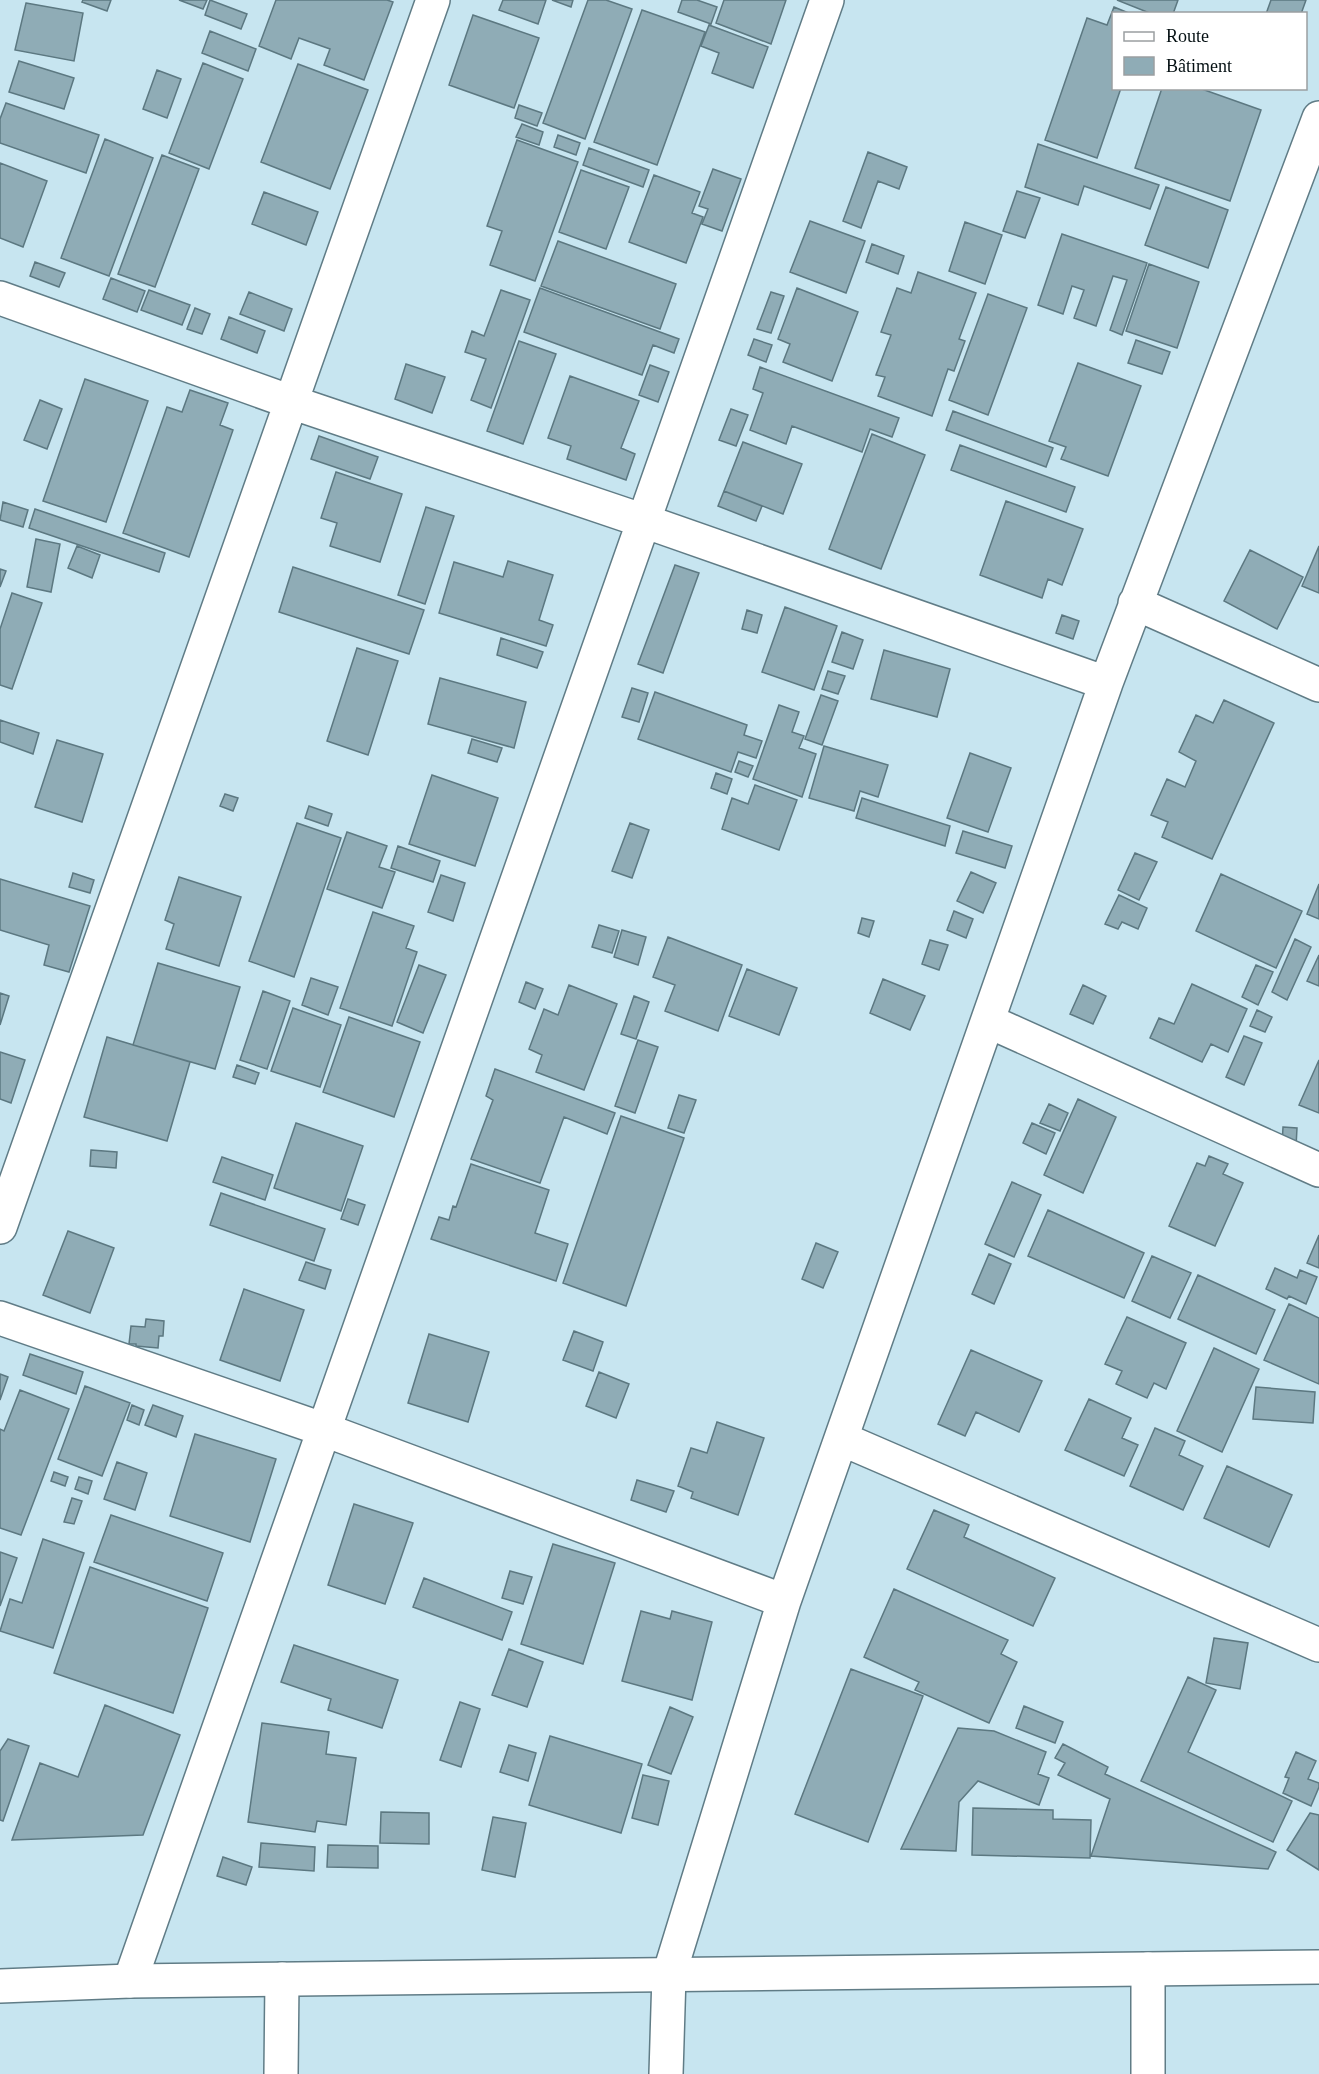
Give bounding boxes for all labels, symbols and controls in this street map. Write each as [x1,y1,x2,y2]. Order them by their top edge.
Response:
legend [1112,12,1307,90]
text: Route [1166,26,1209,46]
text: Bâtiment [1166,56,1232,76]

